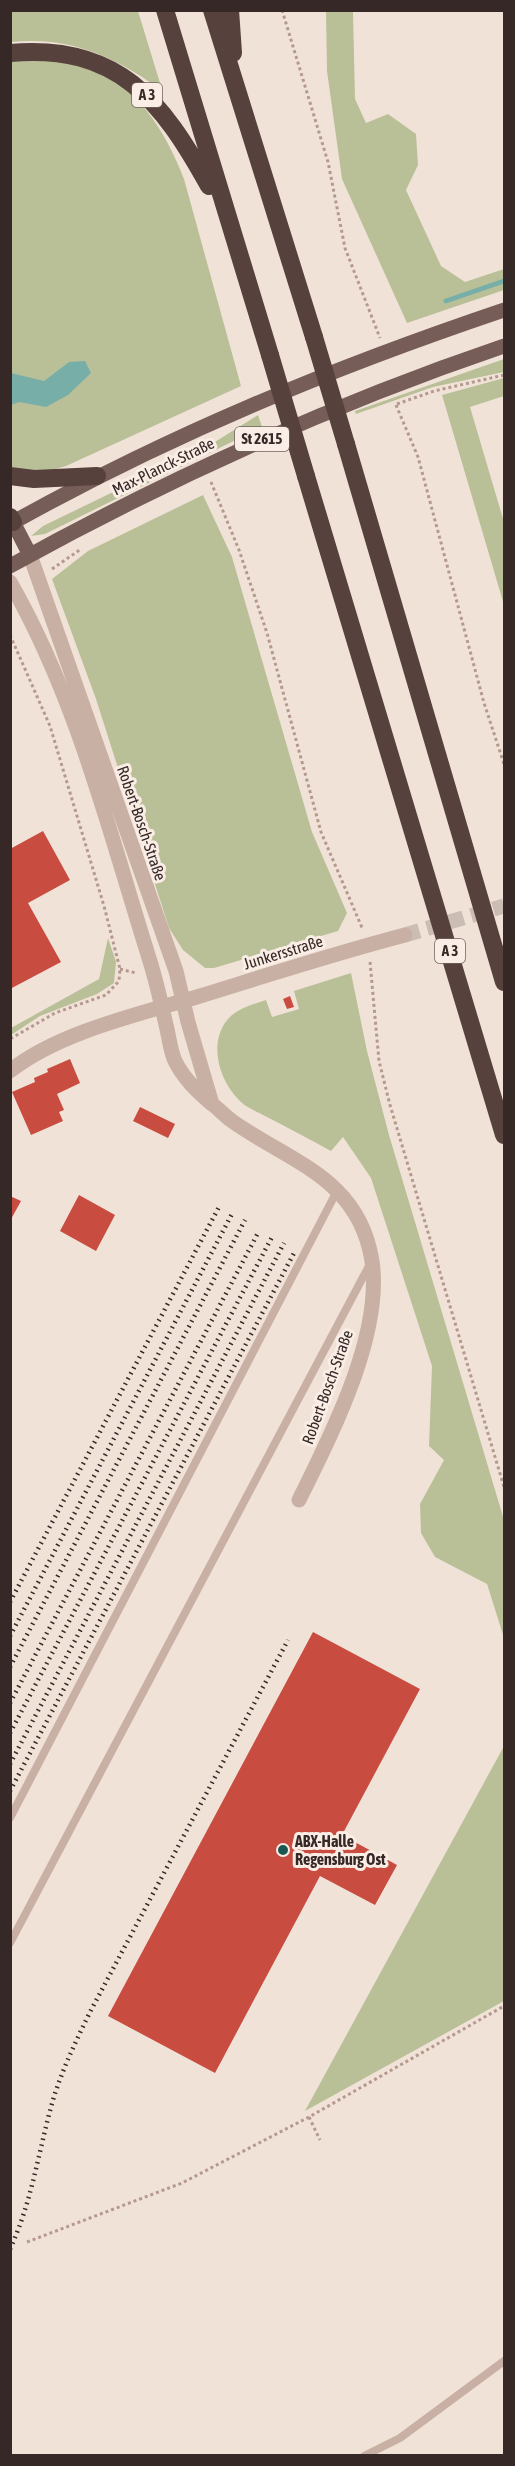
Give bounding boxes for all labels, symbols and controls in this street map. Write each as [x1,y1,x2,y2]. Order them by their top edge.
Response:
road number: A 3 [132,83,162,107]
road number: St 2615 [235,427,289,451]
street label: Max-Planck-Straße [109,434,217,498]
street label: Robert-Bosch-Straße [114,763,170,883]
street label: Junkersstraße [241,931,325,973]
road number: A 3 [435,939,465,963]
street label: Robert-Bosch-Straße [298,1328,356,1446]
place label: ABX-Halle Regensburg Ost [294,1832,386,1868]
marker: ABX-Halle Regensburg Ost [276,1843,290,1857]

